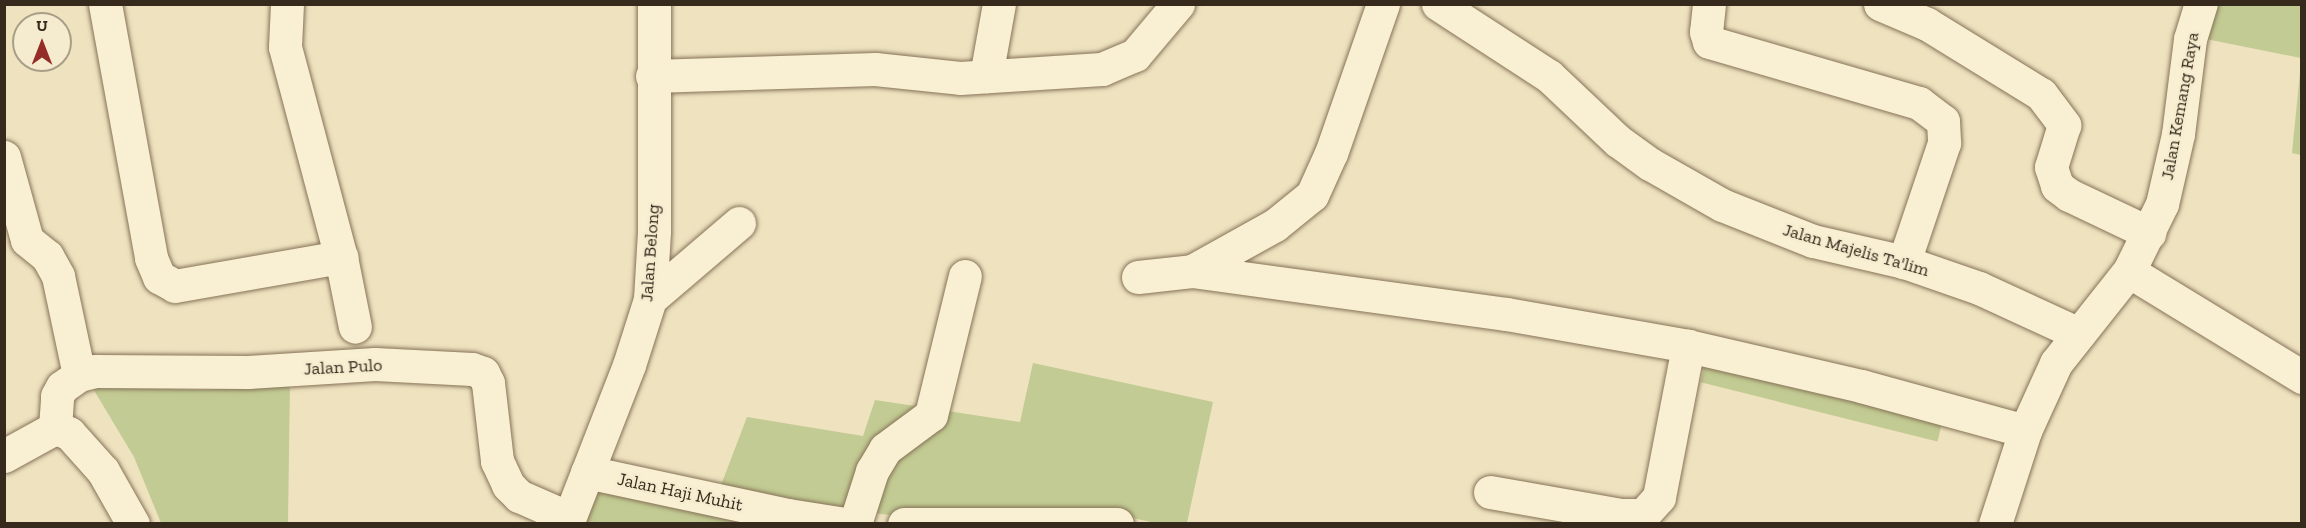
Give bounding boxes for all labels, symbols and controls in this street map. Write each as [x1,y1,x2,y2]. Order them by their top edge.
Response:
north arrow [12,12,72,72]
text: U [36,16,48,35]
street label: Jalan Kemang Raya [2156,30,2204,182]
street label: Jalan Belong [636,203,664,303]
street label: Jalan Majelis Ta'lim [1780,219,1932,281]
street label: Jalan Pulo [303,354,383,380]
street label: Jalan Haji Muhit [615,468,745,516]

